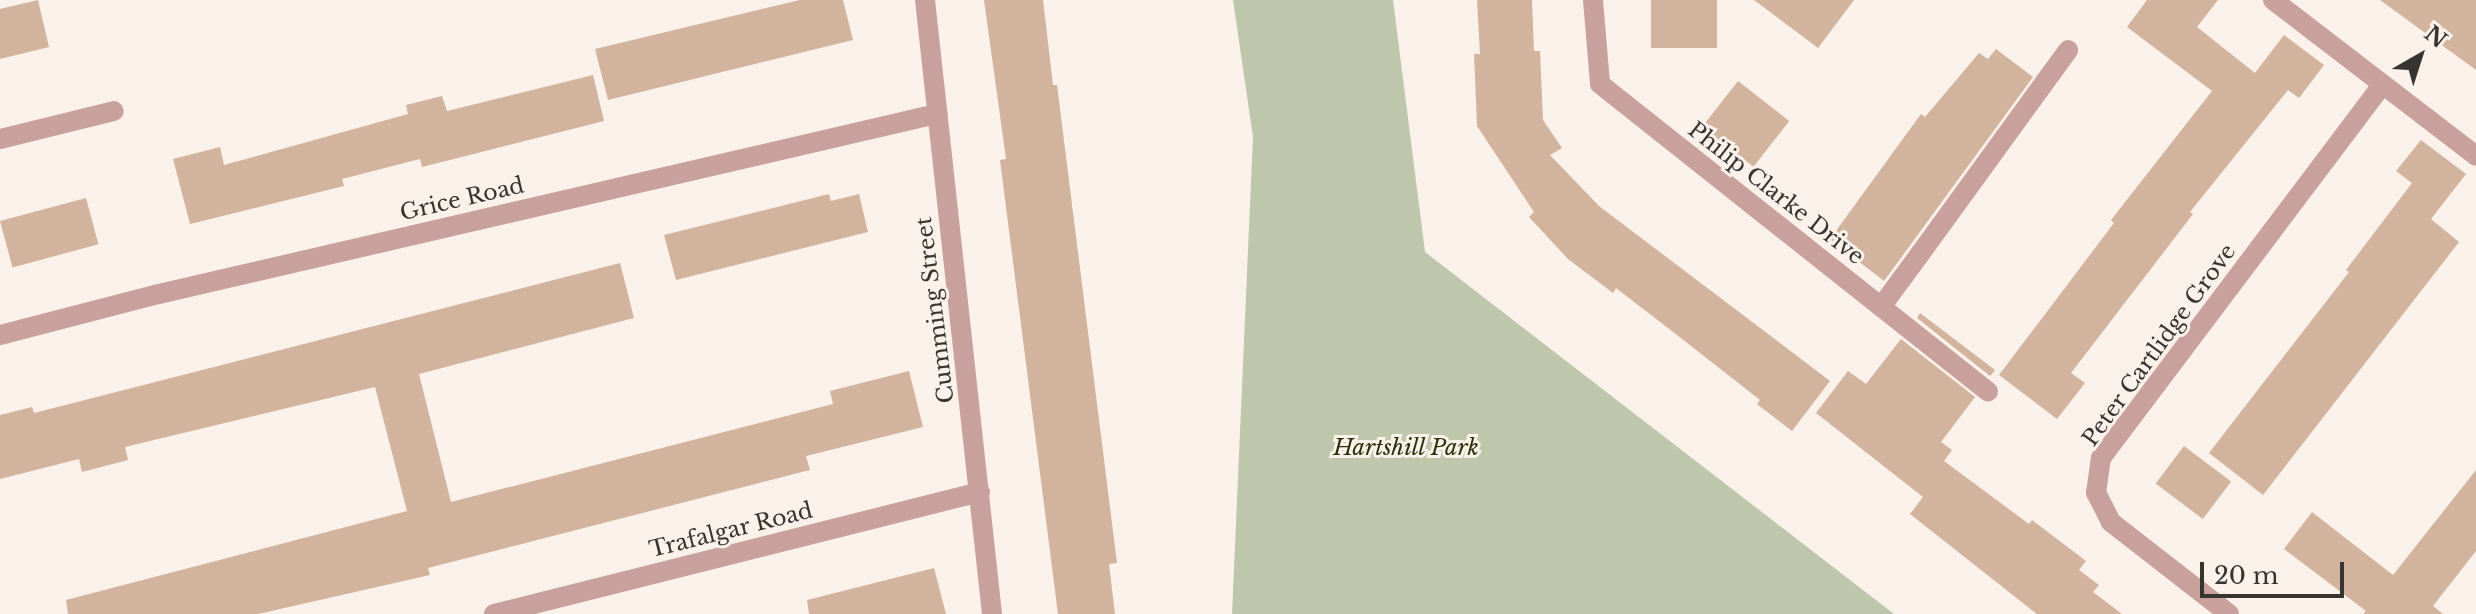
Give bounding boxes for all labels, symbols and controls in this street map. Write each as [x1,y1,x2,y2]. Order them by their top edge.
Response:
north arrow [2380,16,2460,96]
text: N [2419,20,2452,54]
street label: Philip Clarke Drive [1683,116,1869,270]
street label: Grice Road [397,172,527,226]
street label: Cumming Street [910,215,960,405]
street label: Peter Cartlidge Grove [2077,239,2241,451]
park label: Hartshill Park [1333,435,1479,461]
street label: Trafalgar Road [646,497,816,563]
scale bar [2204,546,2348,596]
text: 20 m [2214,561,2279,590]

